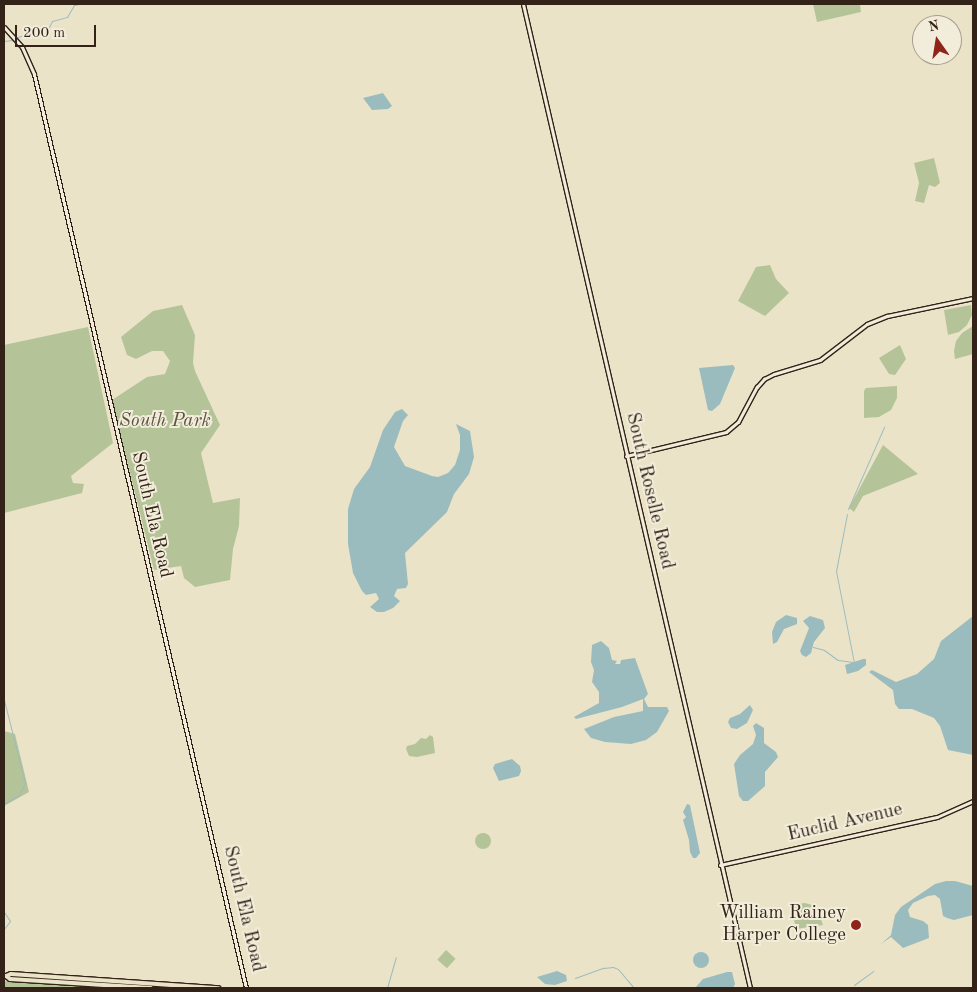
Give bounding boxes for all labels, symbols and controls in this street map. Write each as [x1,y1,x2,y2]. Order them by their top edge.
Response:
scale bar [18,15,99,47]
north arrow [912,15,962,65]
text: N [927,18,941,34]
text: 200 m [23,26,65,41]
street label: South Roselle Road [620,410,678,572]
park label: South Park [119,411,211,433]
street label: South Ela Road [125,450,177,580]
street label: Euclid Avenue [785,799,905,847]
street label: South Ela Road [217,844,269,974]
place label: William Rainey Harper College [719,903,846,947]
marker: William Rainey Harper College [850,919,862,931]

